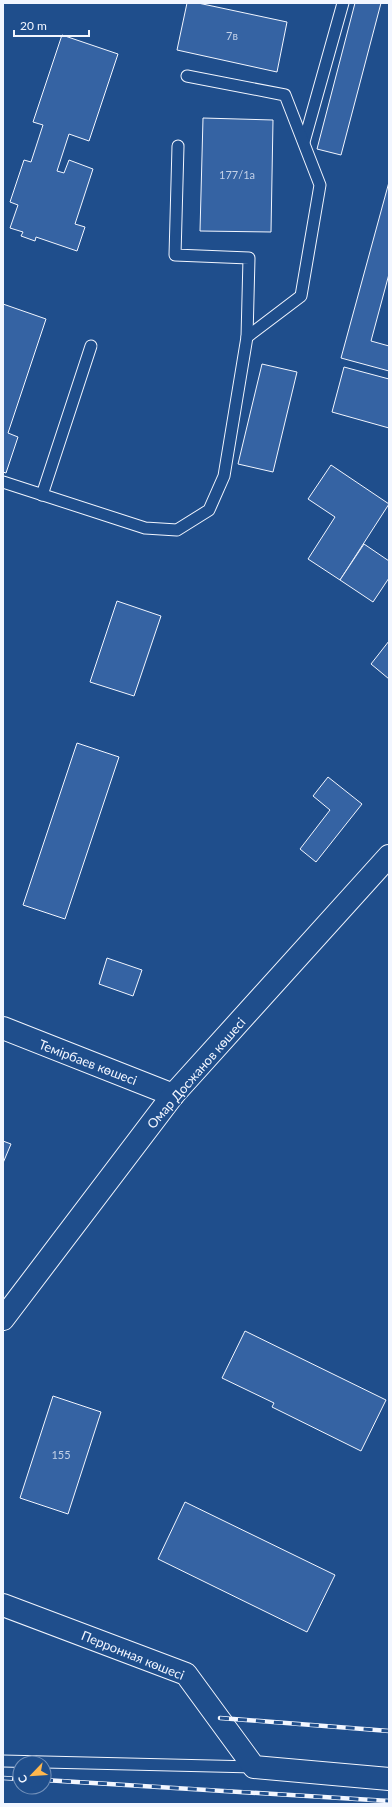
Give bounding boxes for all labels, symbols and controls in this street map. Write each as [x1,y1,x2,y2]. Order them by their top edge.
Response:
scale bar [14,12,89,38]
text: 20 m [20,18,47,33]
house number: 7в [226,29,238,42]
house number: 177/1а [219,168,255,181]
street label: Омар Досжанов көшесі [143,1014,249,1132]
street label: Темірбаев көшесі [37,1036,139,1088]
house number: 155 [51,1448,71,1461]
street label: Перронная көшесі [79,1627,187,1683]
north arrow [12,1755,52,1795]
text: С [15,1773,30,1785]

